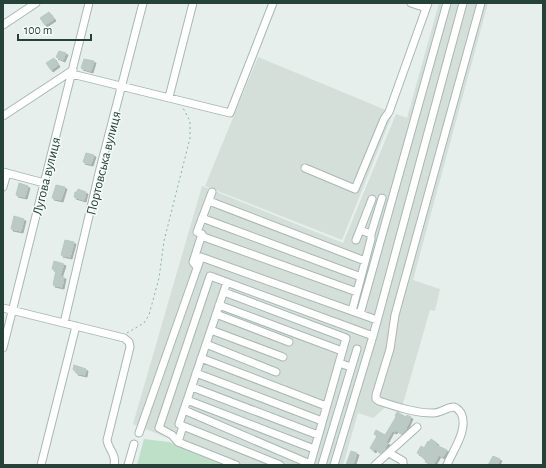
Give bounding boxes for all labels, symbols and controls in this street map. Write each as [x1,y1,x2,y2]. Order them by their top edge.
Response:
scale bar [18,16,91,42]
text: 100 m [24,24,52,36]
street label: Портовська вулиця [84,110,124,217]
street label: Лугова вулиця [30,136,63,217]

